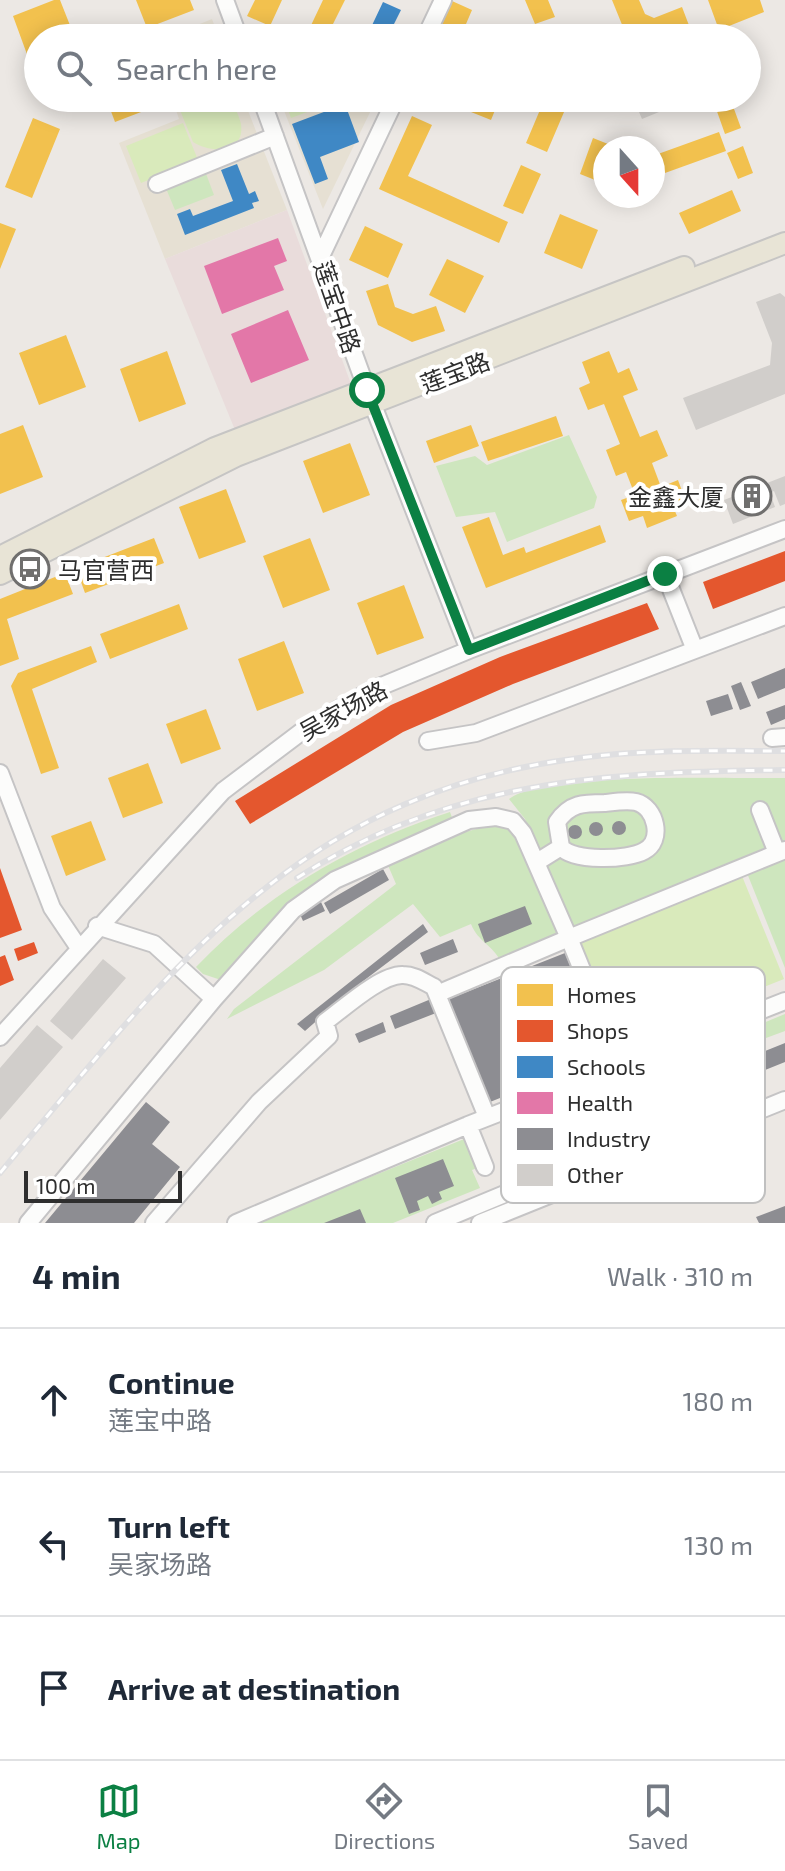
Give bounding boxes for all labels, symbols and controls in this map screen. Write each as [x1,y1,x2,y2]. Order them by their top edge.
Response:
search box [24,24,761,112]
icon: search [52,46,96,90]
text: Search here [116,50,277,86]
north arrow [593,136,665,208]
street label: 莲宝中路 [309,257,367,357]
street label: 莲宝路 [416,346,494,398]
route start [349,372,385,408]
building icon: 金鑫大厦 [731,475,773,517]
place label: 金鑫大厦 [628,482,724,511]
bus stop icon: 马官营西 [9,548,51,590]
place label: 马官营西 [58,555,154,584]
route end [647,556,683,592]
street label: 吴家场路 [294,674,392,746]
legend [501,967,765,1203]
text: Homes [567,981,636,1007]
text: Shops [567,1017,629,1043]
text: Schools [567,1053,646,1079]
text: Health [567,1089,633,1115]
text: Industry [567,1125,651,1151]
text: Other [567,1161,624,1187]
scale bar [24,1167,182,1203]
text: 100 m [36,1172,95,1198]
text: 4 min [32,1255,121,1296]
text: Walk · 310 m [607,1260,753,1291]
text: Continue [108,1364,235,1400]
icon: ahead [32,1378,76,1422]
text: 180 m [683,1385,753,1416]
text: 莲宝中路 [108,1404,212,1435]
text: Turn left [108,1508,230,1544]
icon: left [32,1522,76,1566]
text: 130 m [684,1529,753,1560]
text: 吴家场路 [108,1548,212,1579]
icon: arrive [32,1666,76,1710]
text: Arrive at destination [108,1670,400,1706]
tab: Map [97,1779,141,1853]
tab: Directions [334,1779,435,1853]
tab: Saved [628,1779,688,1853]

